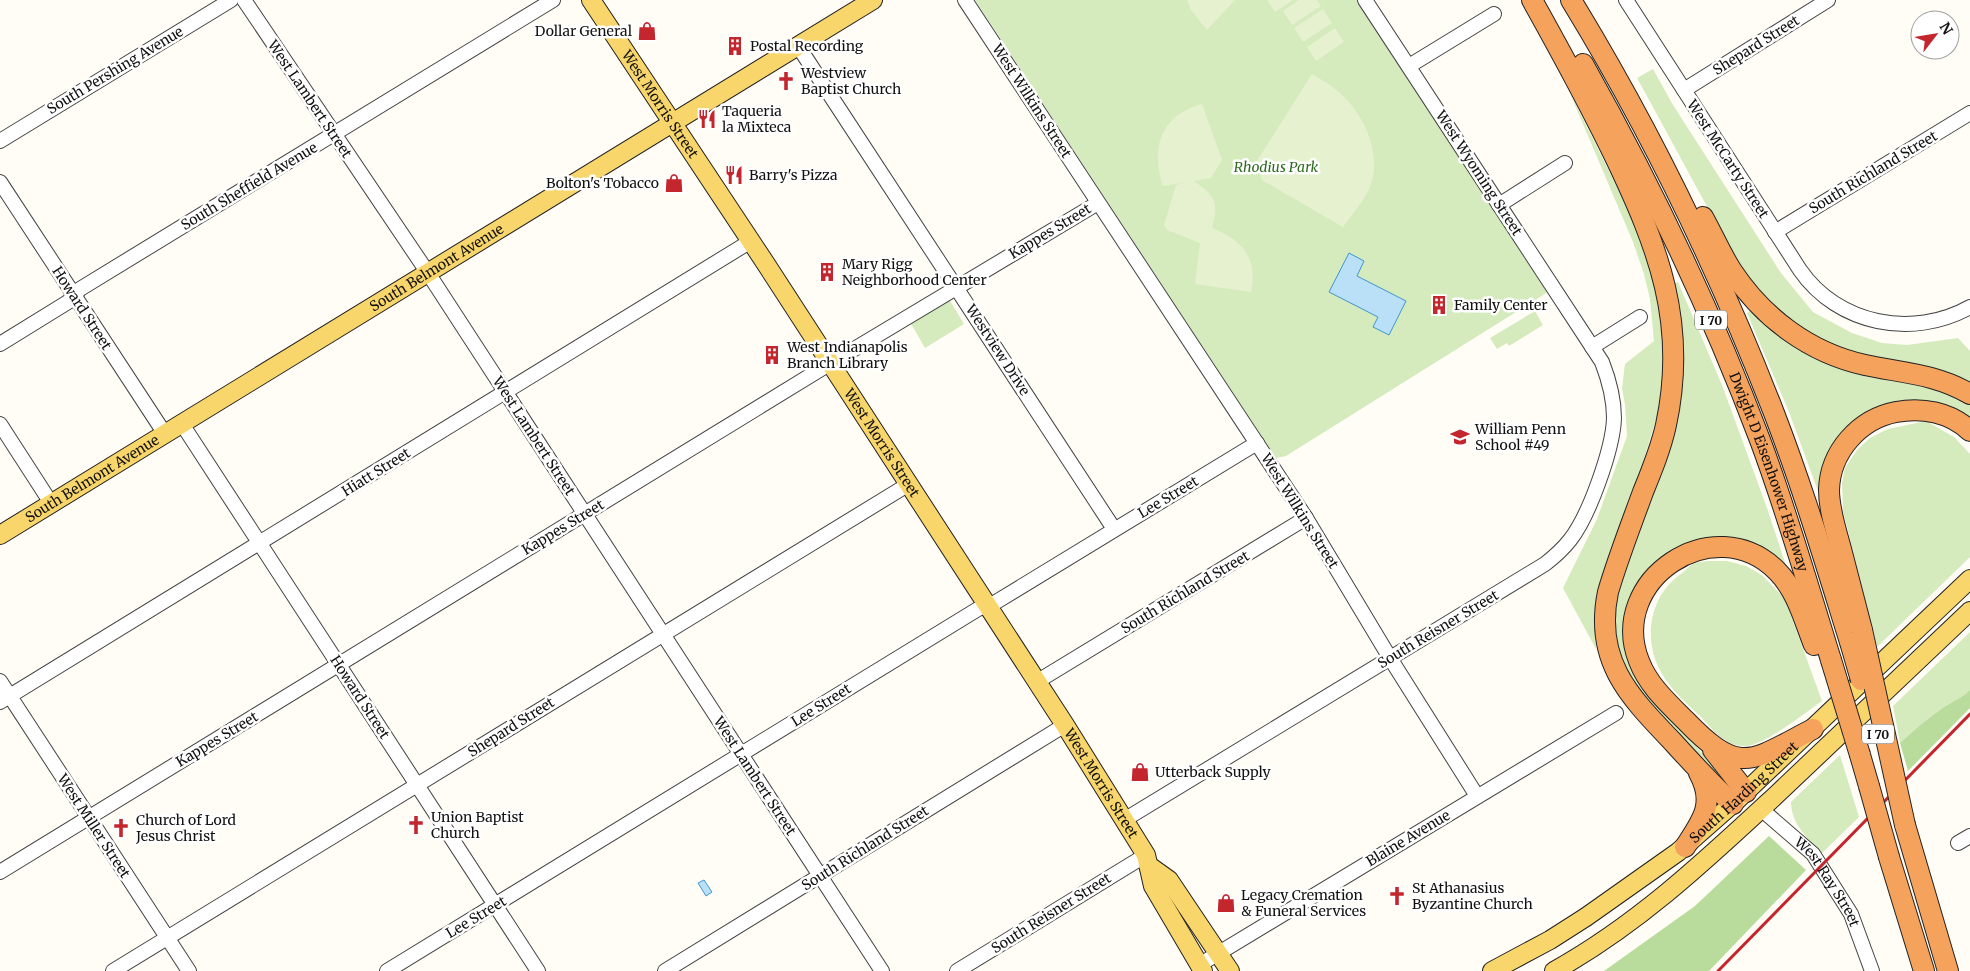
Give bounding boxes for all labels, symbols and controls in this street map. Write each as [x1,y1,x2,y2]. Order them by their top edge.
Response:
north arrow [1910,10,1960,60]
street label: Shepard Street [1709,11,1803,79]
text: N [1936,19,1957,38]
shop icon: Dollar General [636,20,658,42]
street label: South Pershing Avenue [44,22,186,118]
place label: Dollar General [535,22,633,40]
building icon: Postal Recording [724,35,746,57]
street label: West Lambert Street [263,36,356,162]
place label: Postal Recording [750,37,864,55]
street label: West Wilkins Street [988,40,1076,162]
street label: West Morris Street [617,46,703,162]
place label: Westview Baptist Church [800,64,901,98]
church icon: Westview Baptist Church [775,70,797,92]
street label: West McCarty Street [1682,96,1773,222]
place label: Taqueria la Mixteca [722,102,792,136]
street label: West Wyoming Street [1431,106,1527,239]
restaurant icon: Taqueria la Mixteca [696,108,718,130]
street label: South Richland Street [1806,126,1941,217]
street label: South Sheffield Avenue [178,138,320,234]
park label: Rhodius Park [1234,158,1319,176]
restaurant icon: Barry's Pizza [723,164,745,186]
place label: Barry's Pizza [749,166,838,184]
shop icon: Bolton's Tobacco [663,172,685,194]
place label: Bolton's Tobacco [546,174,659,192]
street label: Kappes Street [1006,199,1095,263]
street label: South Belmont Avenue [366,220,507,315]
place label: Mary Rigg Neighborhood Center [842,255,987,289]
building icon: Mary Rigg Neighborhood Center [816,261,838,283]
street label: Howard Street [48,263,116,354]
building icon: Family Center [1428,294,1450,316]
place label: Family Center [1454,296,1548,314]
street label: Westview Drive [961,300,1034,399]
road number: I 70 [1695,310,1727,330]
place label: West Indianapolis Branch Library [786,338,908,372]
building icon: West Indianapolis Branch Library [761,344,783,366]
street label: Dwight D Eisenhower Highway [1725,369,1813,574]
street label: West Lambert Street [488,372,579,499]
street label: West Morris Street [840,384,924,501]
place label: William Penn School #49 [1474,420,1566,454]
school or university icon: William Penn School #49 [1449,426,1471,448]
street label: South Belmont Avenue [22,431,162,526]
street label: Hiatt Street [338,444,414,500]
street label: West Wilkins Street [1257,449,1343,572]
street label: Lee Street [1135,472,1202,522]
street label: Kappes Street [519,495,608,559]
street label: South Richland Street [1118,546,1253,637]
street label: South Reisner Street [1374,586,1502,672]
street label: Howard Street [326,652,394,743]
street label: Lee Street [788,679,855,730]
street label: Shepard Street [464,693,558,761]
street label: Kappes Street [173,707,262,771]
street label: West Lambert Street [709,712,800,839]
street label: West Morris Street [1060,724,1143,842]
road number: I 70 [1862,724,1894,744]
street label: South Harding Street [1686,737,1802,847]
shop icon: Utterback Supply [1129,761,1151,783]
place label: Utterback Supply [1155,763,1271,781]
street label: West Miller Street [53,770,135,882]
street label: South Richland Street [798,801,932,894]
street label: Blaine Avenue [1363,806,1453,870]
place label: Union Baptist Church [431,808,524,842]
place label: Church of Lord Jesus Christ [135,811,237,845]
church icon: Union Baptist Church [405,814,427,836]
church icon: Church of Lord Jesus Christ [110,817,132,839]
street label: West Ray Street [1790,833,1864,930]
street label: South Reisner Street [988,869,1115,957]
place label: St Athanasius Byzantine Church [1412,879,1533,913]
church icon: St Athanasius Byzantine Church [1386,885,1408,907]
place label: Legacy Cremation & Funeral Services [1241,886,1366,920]
street label: Lee Street [443,892,510,942]
shop icon: Legacy Cremation & Funeral Services [1215,892,1237,914]

